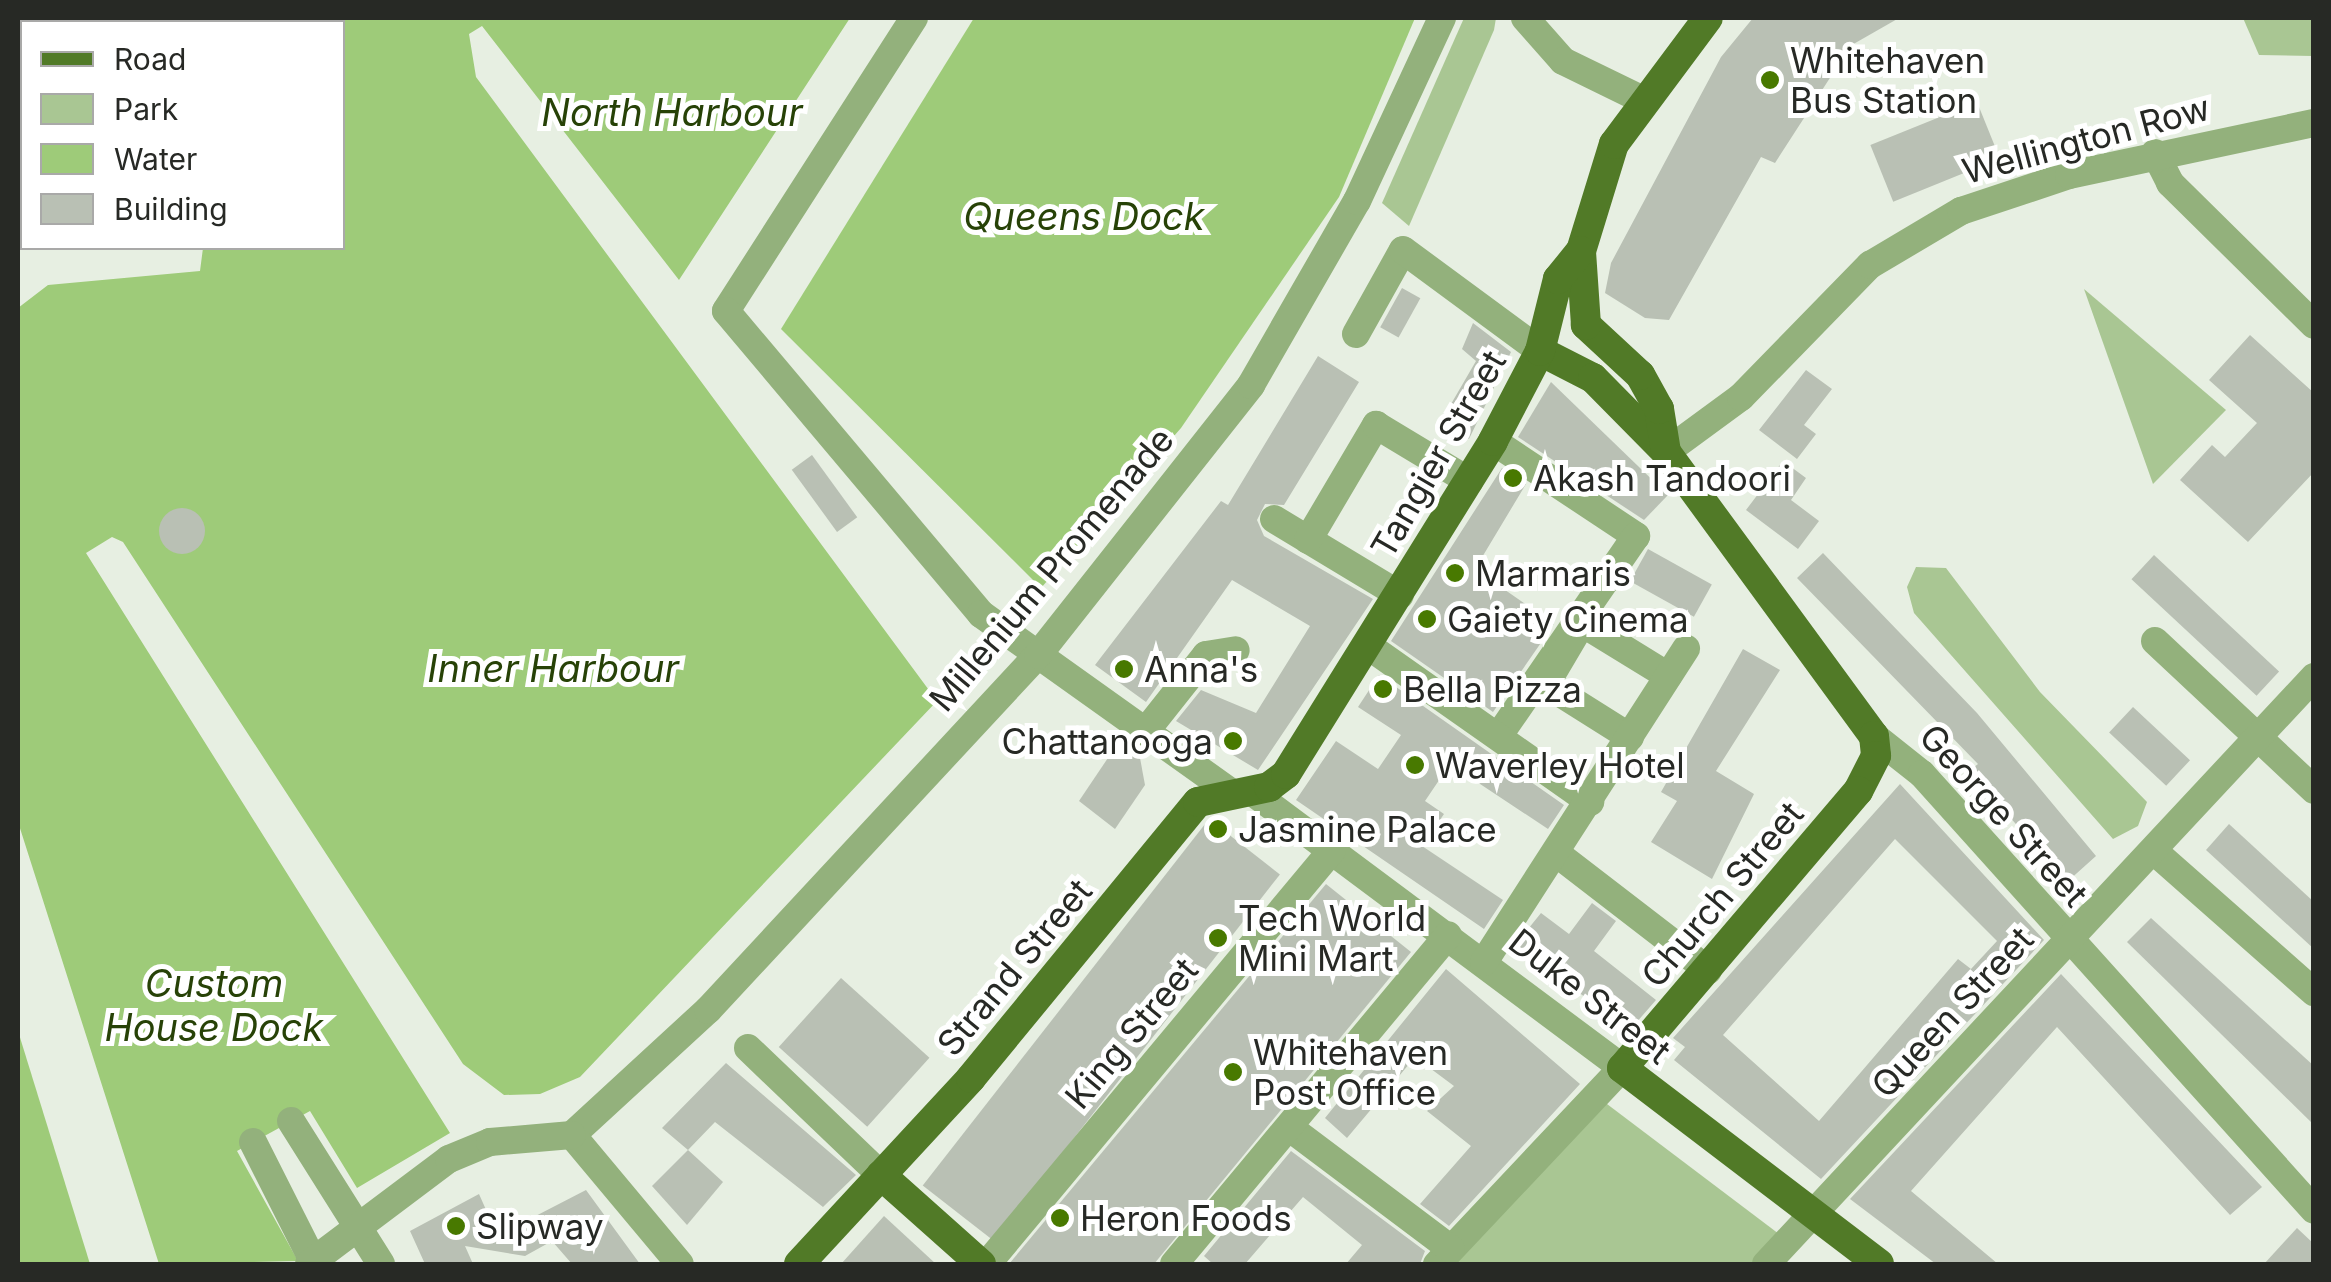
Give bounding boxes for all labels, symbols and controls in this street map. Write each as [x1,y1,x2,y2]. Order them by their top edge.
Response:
legend [20,20,345,250]
place label: Whitehaven Bus Station [1790,39,1985,121]
text: Road [114,41,186,77]
marker: Whitehaven Bus Station [1759,69,1781,91]
street label: Wellington Row [1958,86,2214,192]
water label: North Harbour [541,90,803,136]
text: Park [114,91,178,127]
text: Water [114,141,197,177]
text: Building [114,191,228,227]
water label: Queens Dock [963,194,1205,240]
street label: Tangier Street [1362,343,1514,565]
street label: Millenium Promenade [920,419,1182,719]
place label: Akash Tandoori [1533,457,1791,499]
marker: Akash Tandoori [1502,467,1524,489]
place label: Marmaris [1475,552,1631,594]
marker: Marmaris [1444,562,1466,584]
place label: Gaiety Cinema [1447,598,1689,640]
marker: Gaiety Cinema [1416,608,1438,630]
water label: Inner Harbour [427,646,679,692]
place label: Anna's [1144,648,1258,690]
marker: Anna's [1113,658,1135,680]
place label: Bella Pizza [1403,668,1582,710]
marker: Bella Pizza [1372,678,1394,700]
street label: George Street [1911,715,2097,915]
place label: Chattanooga [1001,720,1213,762]
marker: Chattanooga [1222,730,1244,752]
place label: Waverley Hotel [1435,744,1685,786]
marker: Waverley Hotel [1404,754,1426,776]
street label: Church Street [1632,793,1812,995]
place label: Jasmine Palace [1238,808,1497,850]
marker: Jasmine Palace [1207,818,1229,840]
street label: Strand Street [928,870,1100,1064]
place label: Tech World Mini Mart [1238,897,1426,979]
street label: Queen Street [1862,918,2042,1106]
street label: Duke Street [1501,920,1679,1072]
marker: Tech World Mini Mart [1207,927,1229,949]
street label: King Street [1056,949,1206,1117]
water label: Custom House Dock [105,961,323,1050]
place label: Whitehaven Post Office [1253,1031,1448,1113]
marker: Whitehaven Post Office [1222,1061,1244,1083]
place label: Heron Foods [1080,1197,1292,1239]
place label: Slipway [476,1205,604,1247]
marker: Heron Foods [1049,1207,1071,1229]
marker: Slipway [445,1215,467,1237]

